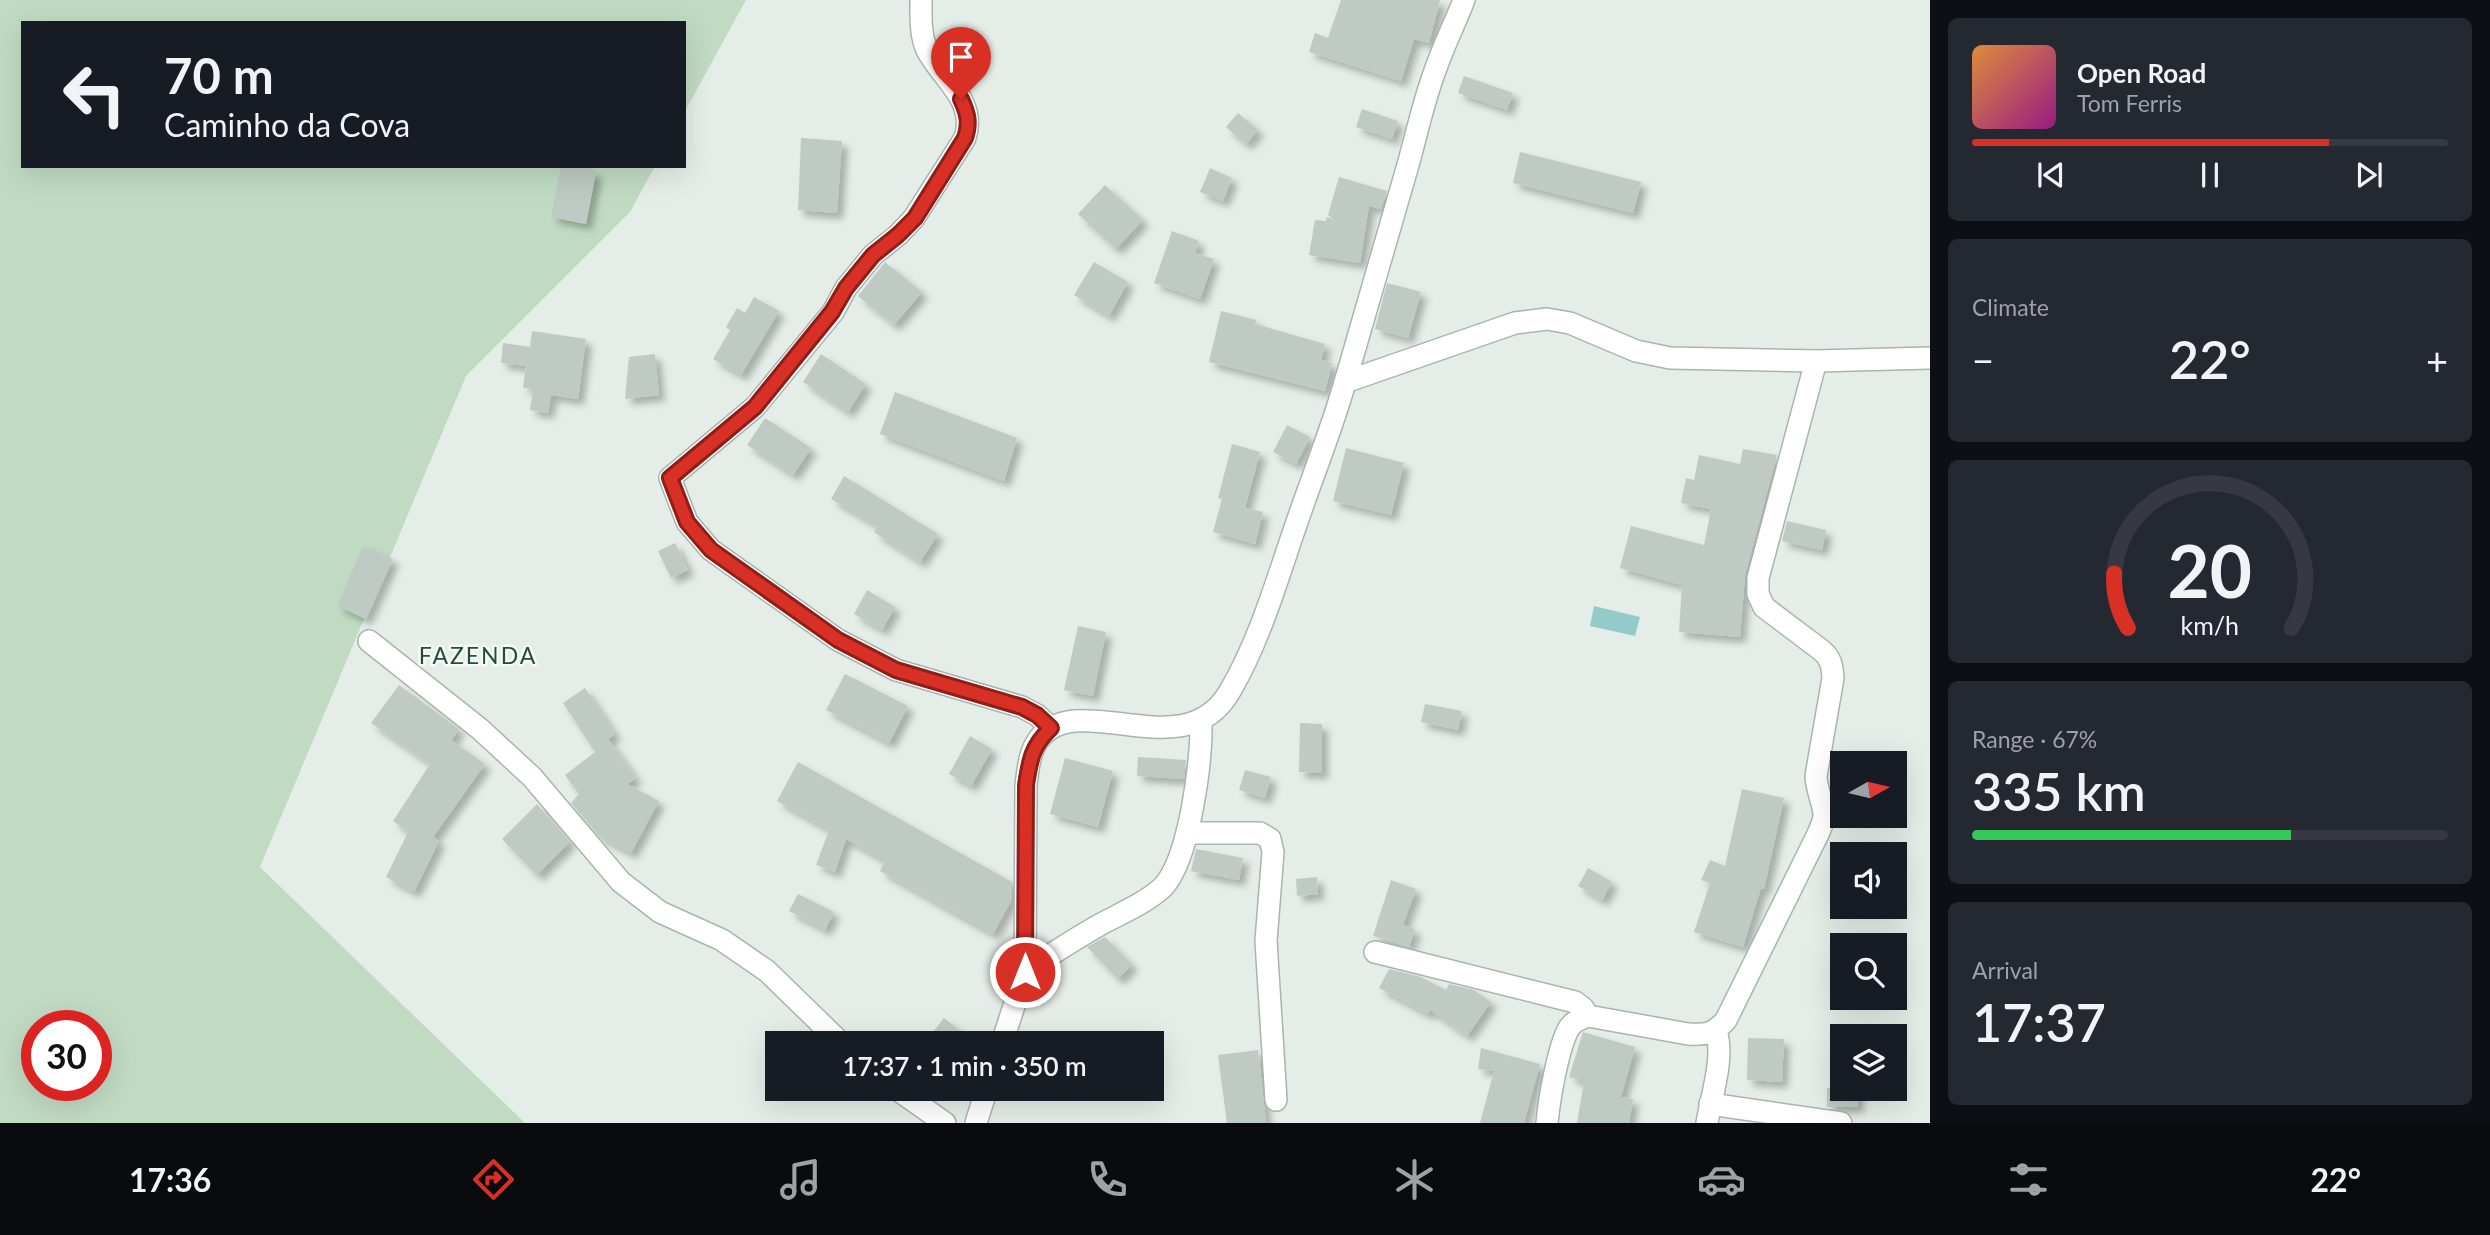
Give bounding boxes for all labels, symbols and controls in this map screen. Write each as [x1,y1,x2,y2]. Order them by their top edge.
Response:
pin [931,27,991,99]
icon: arrive [942,38,980,76]
text: 70 m [164,46,274,104]
icon: left [49,49,140,140]
text: Open Road [2077,57,2206,89]
text: Tom Ferris [2077,89,2182,117]
text: Caminho da Cova [164,105,410,144]
icon: previous [2032,156,2070,194]
icon: pause [2191,156,2229,194]
icon: next [2350,156,2388,194]
text: Climate [1972,293,2049,321]
text: 22° [2169,328,2251,390]
text: − [1972,337,1994,383]
text: + [2426,337,2448,383]
text: 20 [2168,526,2252,614]
text: km/h [2181,609,2239,639]
district label: FAZENDA [419,641,537,669]
text: Range · 67% [1972,725,2097,753]
north arrow [1830,751,1908,828]
map controls [1830,751,1907,1101]
text: 335 km [1972,760,2146,822]
button: sound [1830,842,1907,919]
button: search [1830,933,1907,1010]
position arrow [988,935,1062,1009]
text: Arrival [1972,956,2038,984]
text: 17:37 [1972,991,2106,1053]
speed limit sign: 30 [21,1010,112,1101]
button: layers [1830,1024,1907,1101]
text: 17:37 · 1 min · 350 m [842,1050,1087,1082]
icon: directions [469,1155,518,1204]
icon: music [776,1155,825,1204]
icon: phone [1083,1155,1132,1204]
icon: climate [1390,1155,1439,1204]
icon: car [1697,1155,1746,1204]
icon: filters [2004,1155,2053,1204]
text: 17:36 [129,1160,211,1199]
text: 22° [2311,1160,2361,1199]

